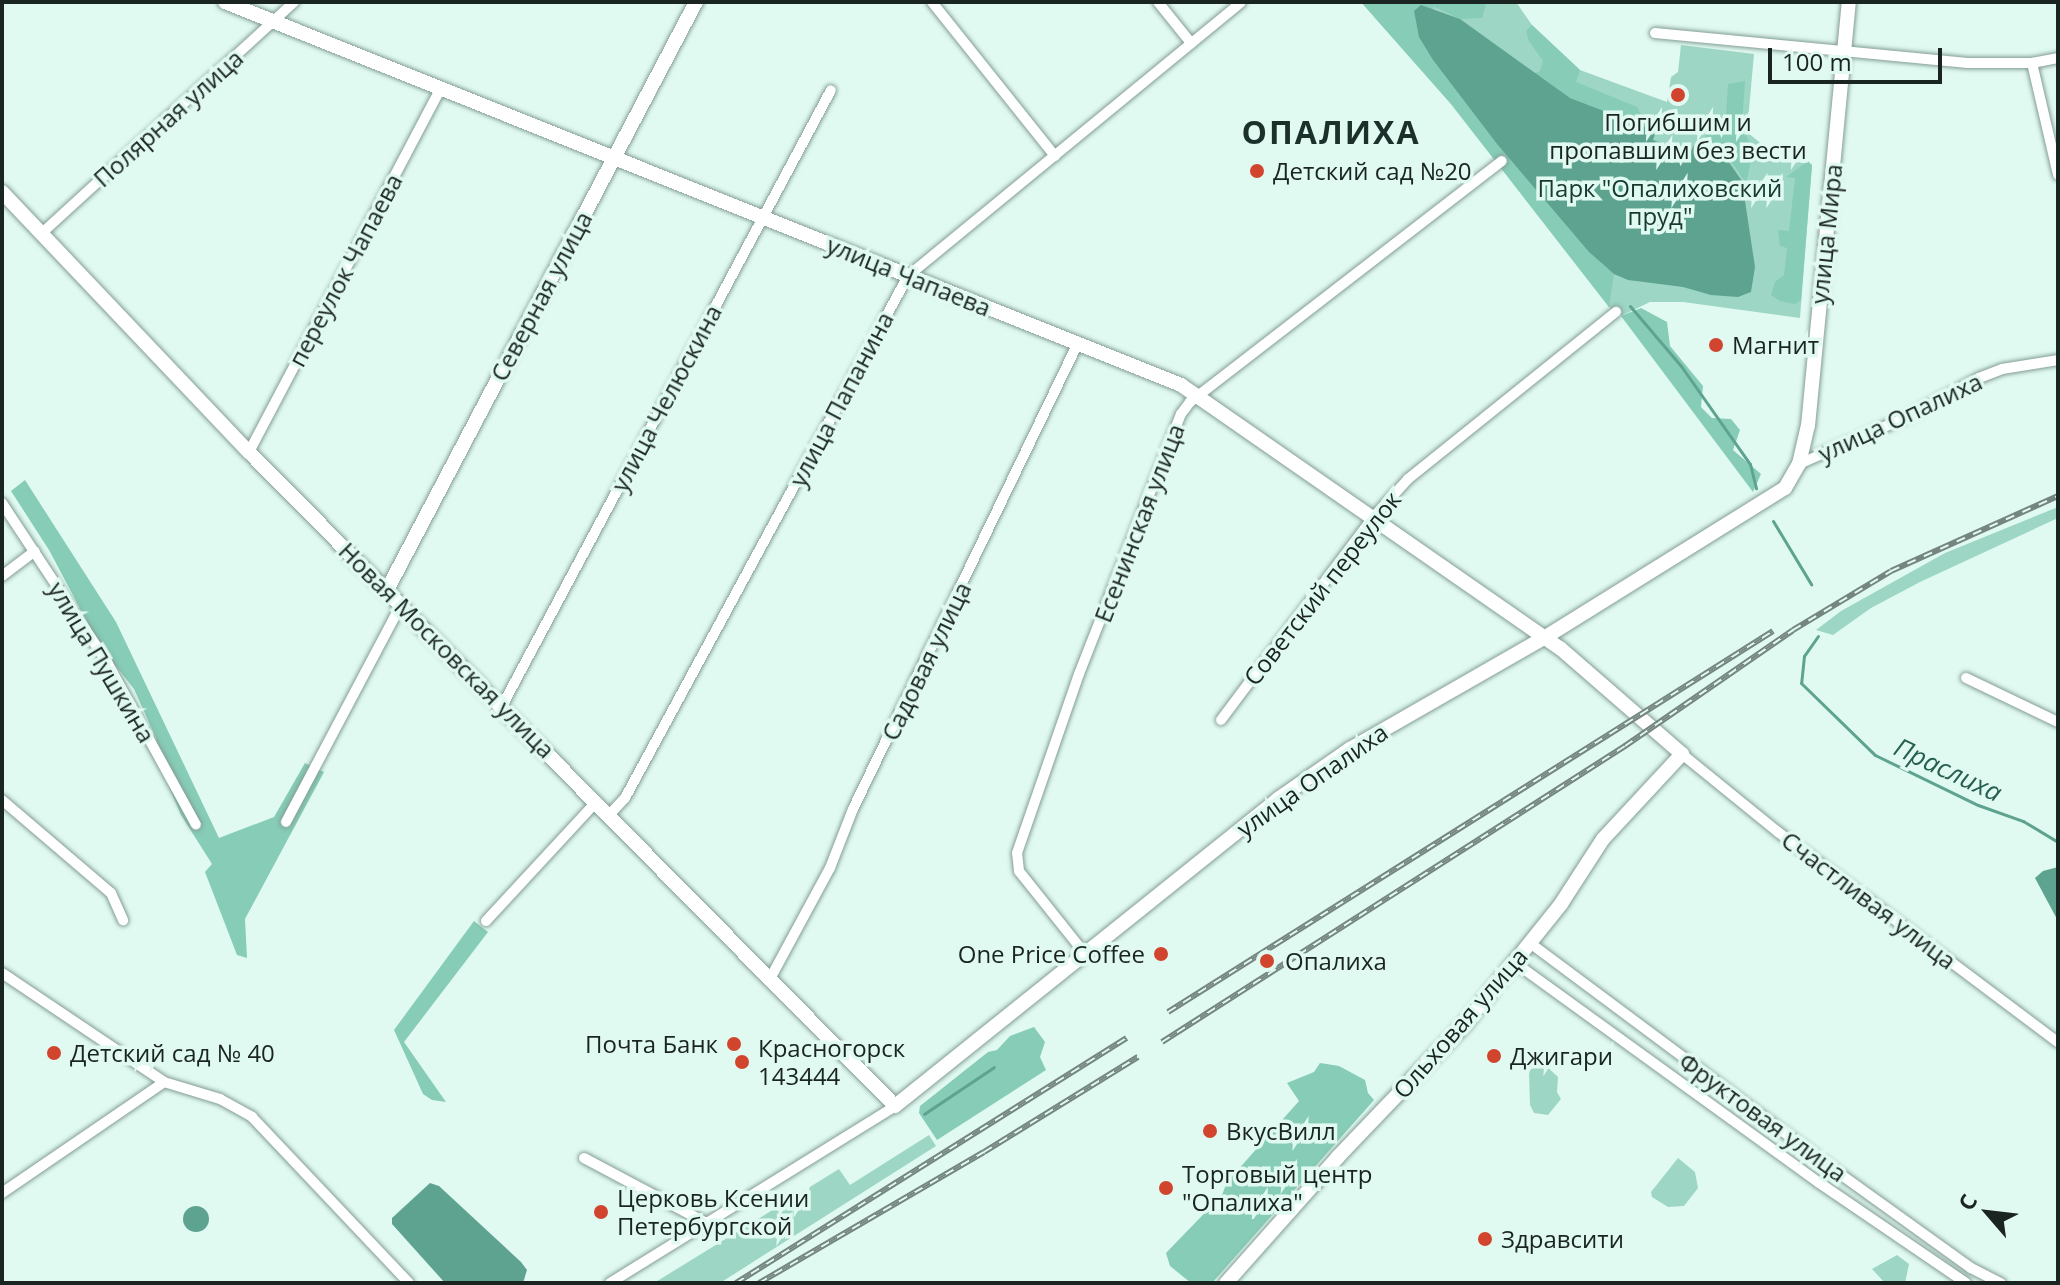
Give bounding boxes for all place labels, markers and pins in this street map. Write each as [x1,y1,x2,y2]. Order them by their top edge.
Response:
marker: Погибшим и пропавшим без вести [1669,86,1687,104]
place label: Погибшим и пропавшим без вести [1549,108,1807,164]
place label: Детский сад №20 [1273,157,1472,185]
marker: Детский сад №20 [1248,162,1266,180]
place label: Магнит [1732,331,1819,359]
marker: Магнит [1707,336,1725,354]
place label: One Price Coffee [958,940,1145,968]
marker: One Price Coffee [1152,945,1170,963]
place label: Опалиха [1285,947,1387,975]
marker: Опалиха [1256,950,1278,972]
place label: Почта Банк [585,1030,718,1058]
place label: Красногорск 143444 [758,1034,905,1090]
marker: Почта Банк [725,1035,743,1053]
place label: Детский сад № 40 [70,1039,275,1067]
place label: Джигари [1510,1042,1613,1070]
marker: Детский сад № 40 [45,1044,63,1062]
marker: Джигари [1485,1047,1503,1065]
marker: Красногорск 143444 [733,1053,751,1071]
place label: ВкусВилл [1226,1117,1336,1145]
marker: ВкусВилл [1201,1122,1219,1140]
place label: Торговый центр "Опалиха" [1182,1160,1372,1216]
marker: Торговый центр "Опалиха" [1157,1179,1175,1197]
place label: Церковь Ксении Петербургской [617,1184,809,1240]
marker: Церковь Ксении Петербургской [592,1203,610,1221]
place label: Здравсити [1501,1225,1624,1253]
marker: Здравсити [1476,1230,1494,1248]

